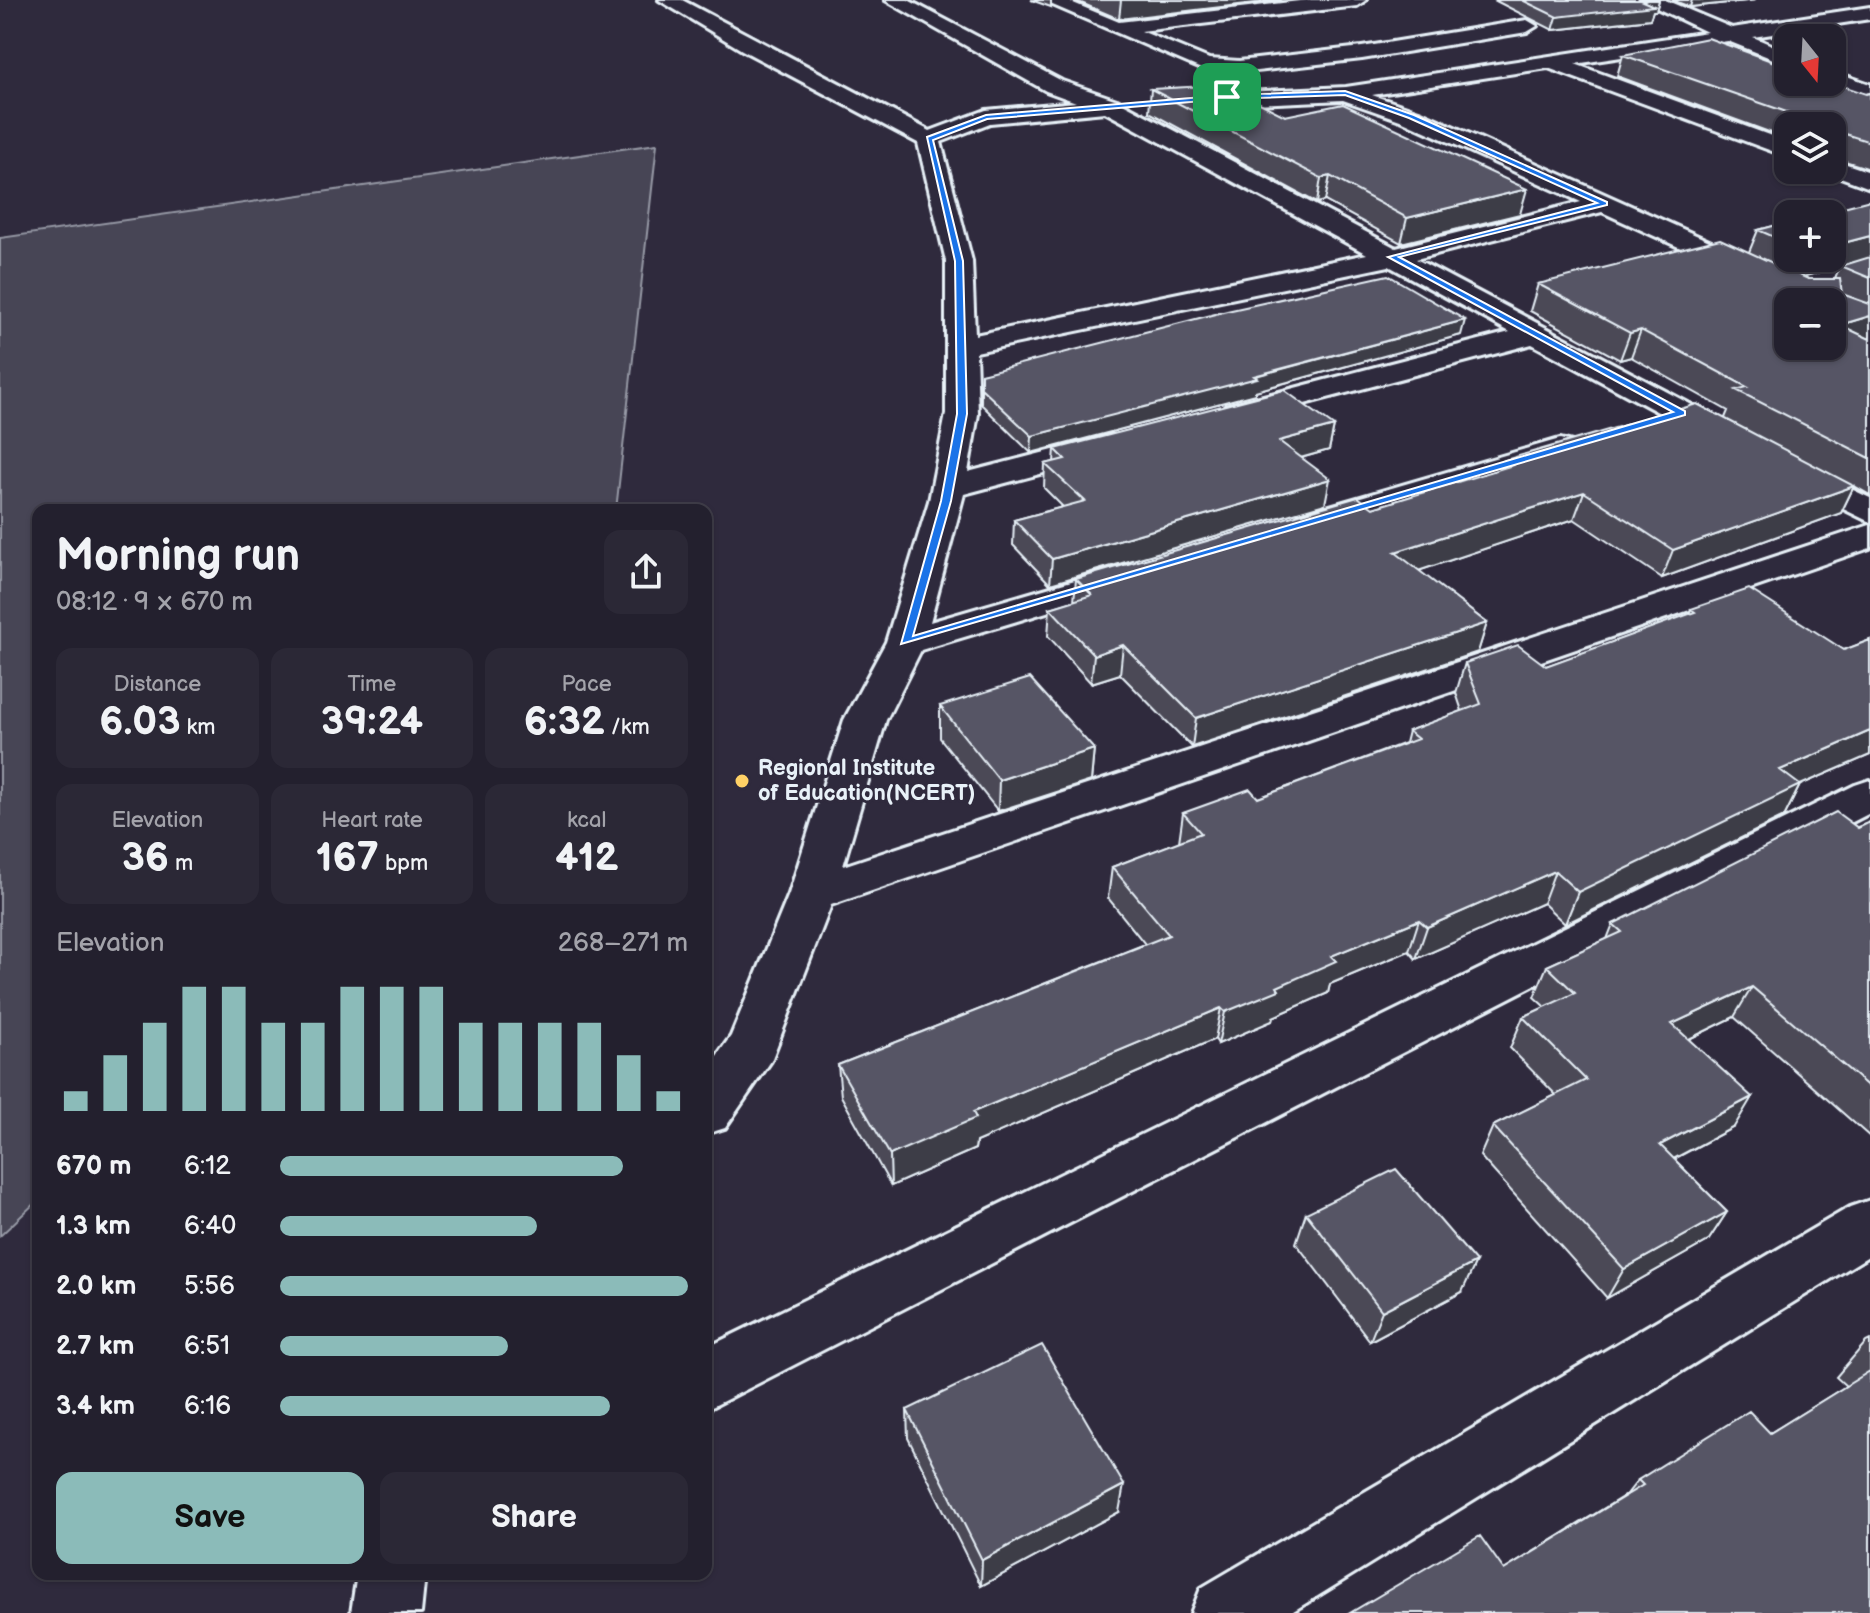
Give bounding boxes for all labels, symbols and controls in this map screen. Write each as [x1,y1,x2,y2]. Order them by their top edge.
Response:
north arrow [1774,24,1846,96]
map controls [1774,24,1846,360]
pin [1193,63,1261,131]
icon: arrive [1205,75,1249,119]
button: layers [1774,112,1846,184]
button: + [1774,200,1846,272]
button: − [1774,288,1846,360]
text: Morning run [56,530,300,583]
button: share [604,530,688,614]
text: 08:12 · 9 × 670 m [56,587,253,618]
text: Distance [113,671,201,698]
text: Time [348,671,396,698]
text: Pace [562,671,612,698]
text: 6.03 [99,698,181,746]
text: 39:24 [321,698,423,746]
text: 6:32 [524,698,605,746]
text: km [181,714,215,741]
text: /km [605,714,650,741]
place label: Regional Institute of Education(NCERT) [758,755,975,807]
marker: Regional Institute of Education(NCERT) [733,772,751,790]
text: Elevation [111,807,203,834]
text: Heart rate [321,807,423,834]
text: kcal [567,807,606,834]
text: 36 [121,834,169,882]
text: 167 [316,834,379,882]
text: 412 [555,834,618,882]
text: m [169,850,193,877]
text: bpm [379,850,428,877]
text: Elevation [56,928,164,959]
text: 268–271 m [558,928,688,959]
text: 670 m [56,1151,132,1182]
text: 6:12 [184,1151,231,1182]
text: 1.3 km [56,1211,131,1242]
text: 6:40 [184,1211,236,1242]
text: 2.0 km [56,1271,136,1302]
text: 5:56 [184,1271,235,1302]
text: 2.7 km [56,1331,134,1362]
text: 6:51 [184,1331,230,1362]
text: 3.4 km [56,1391,135,1422]
text: 6:16 [184,1391,231,1422]
button: Save [56,1472,364,1564]
button: Share [380,1472,688,1564]

